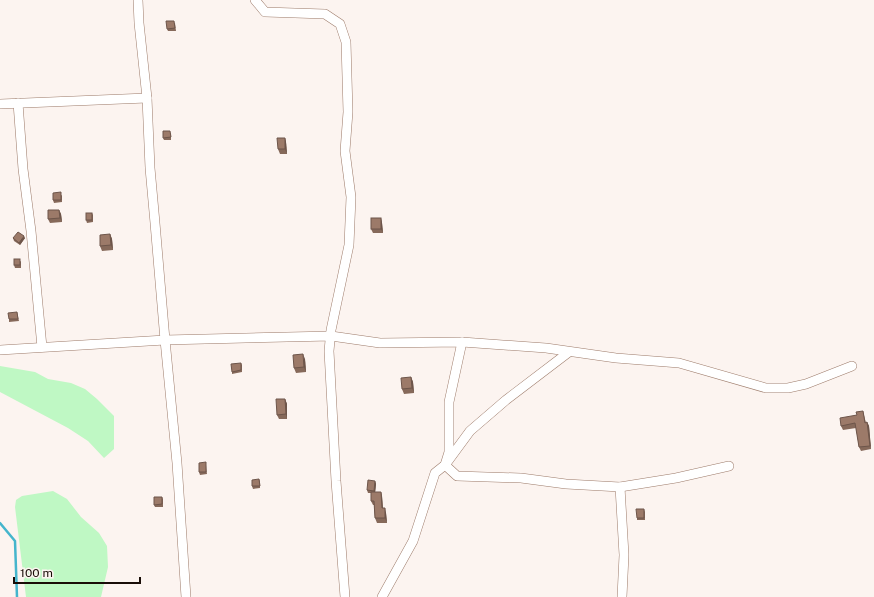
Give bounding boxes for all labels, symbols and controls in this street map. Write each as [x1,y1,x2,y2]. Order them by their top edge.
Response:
scale bar [14,559,140,585]
text: 100 m [20,566,53,580]

